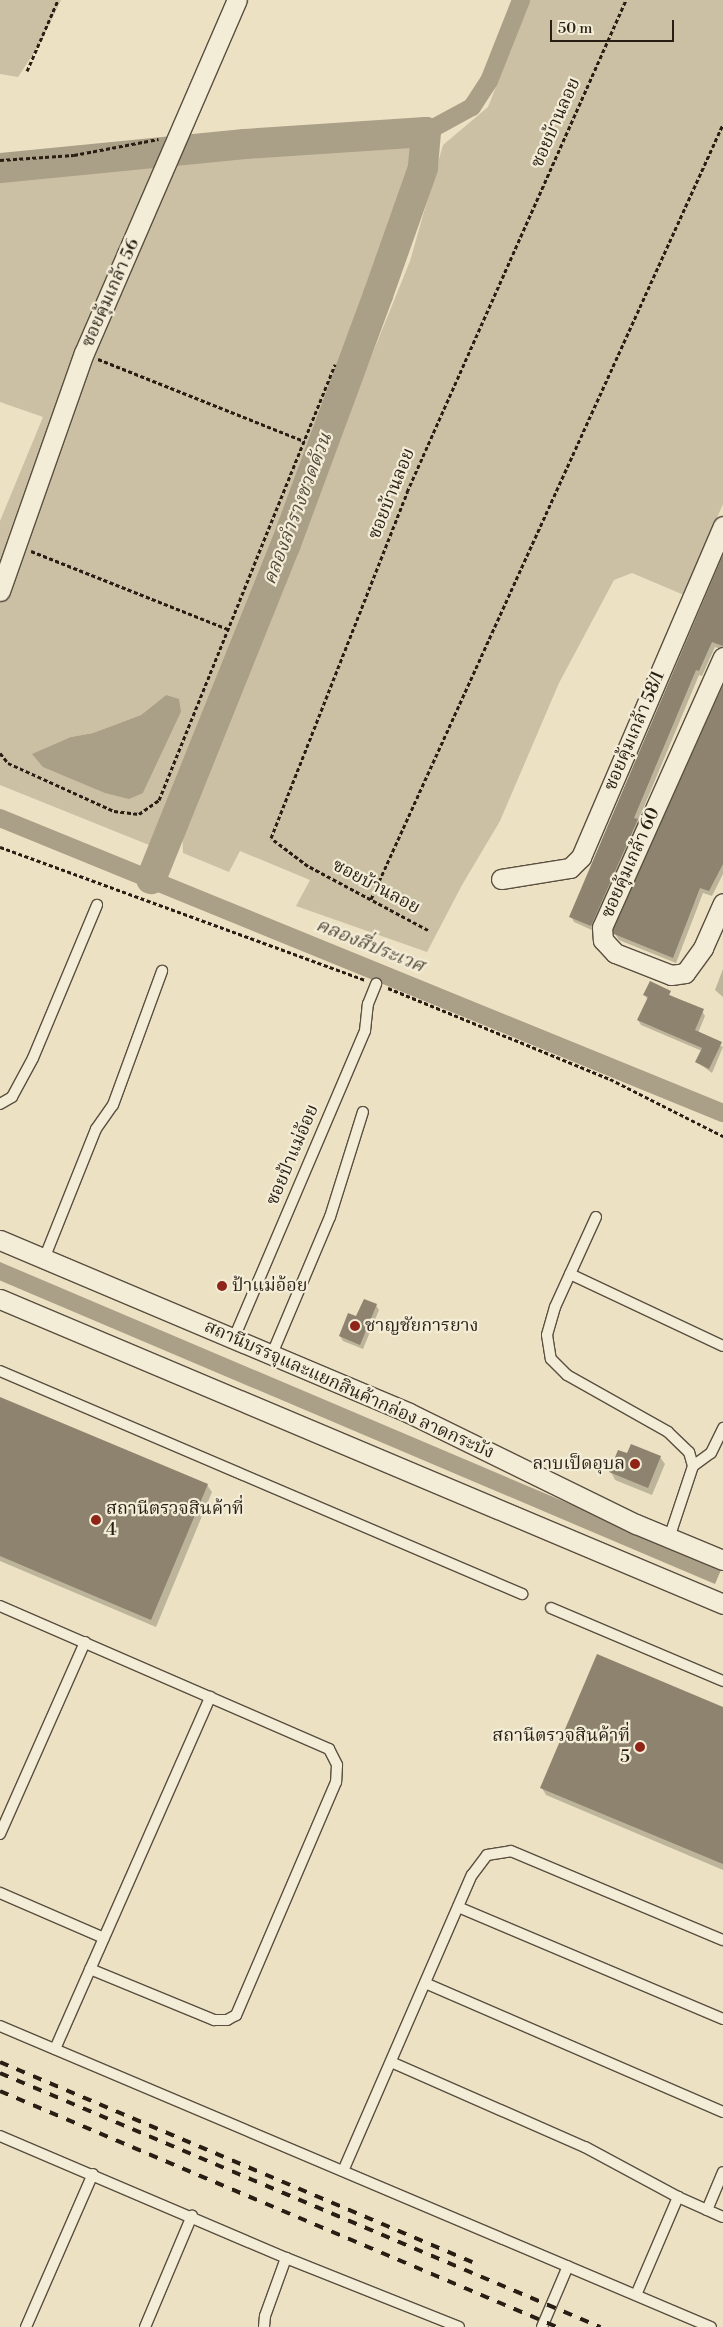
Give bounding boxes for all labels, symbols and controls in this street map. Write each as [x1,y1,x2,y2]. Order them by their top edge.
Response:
scale bar [553,10,677,42]
text: 50 m [558,19,592,38]
street label: ซอยบ้านลอย [527,75,585,171]
street label: ซอยคุ้มเกล้า 56 [77,235,145,351]
water label: คลองลำรางชวดด้วน [259,430,337,588]
street label: ซอยบ้านลอย [364,445,420,543]
street label: ซอยคุ้มเกล้า 58/1 [600,668,670,794]
street label: ซอยคุ้มเกล้า 60 [597,804,665,922]
street label: ซอยบ้านลอย [328,855,424,919]
water label: คลองสี่ประเวศ [312,914,428,978]
street label: ซอยป้าแม่อ้อย [262,1101,324,1209]
place label: ป้าแม่อ้อย [232,1275,307,1297]
marker: ป้าแม่อ้อย [216,1280,228,1292]
place label: ชาญชัยการยาง [365,1315,479,1337]
street label: สถานีบรรจุและแยกสินค้ากล่อง ลาดกระบัง [201,1316,497,1464]
marker: ชาญชัยการยาง [349,1320,361,1332]
place label: ลาบเป็ดอุบล [532,1453,625,1475]
marker: ลาบเป็ดอุบล [629,1458,641,1470]
place label: สถานีตรวจสินค้าที่ 4 [106,1499,244,1542]
marker: สถานีตรวจสินค้าที่ 4 [90,1514,102,1526]
place label: สถานีตรวจสินค้าที่ 5 [492,1726,630,1768]
marker: สถานีตรวจสินค้าที่ 5 [634,1741,646,1753]

